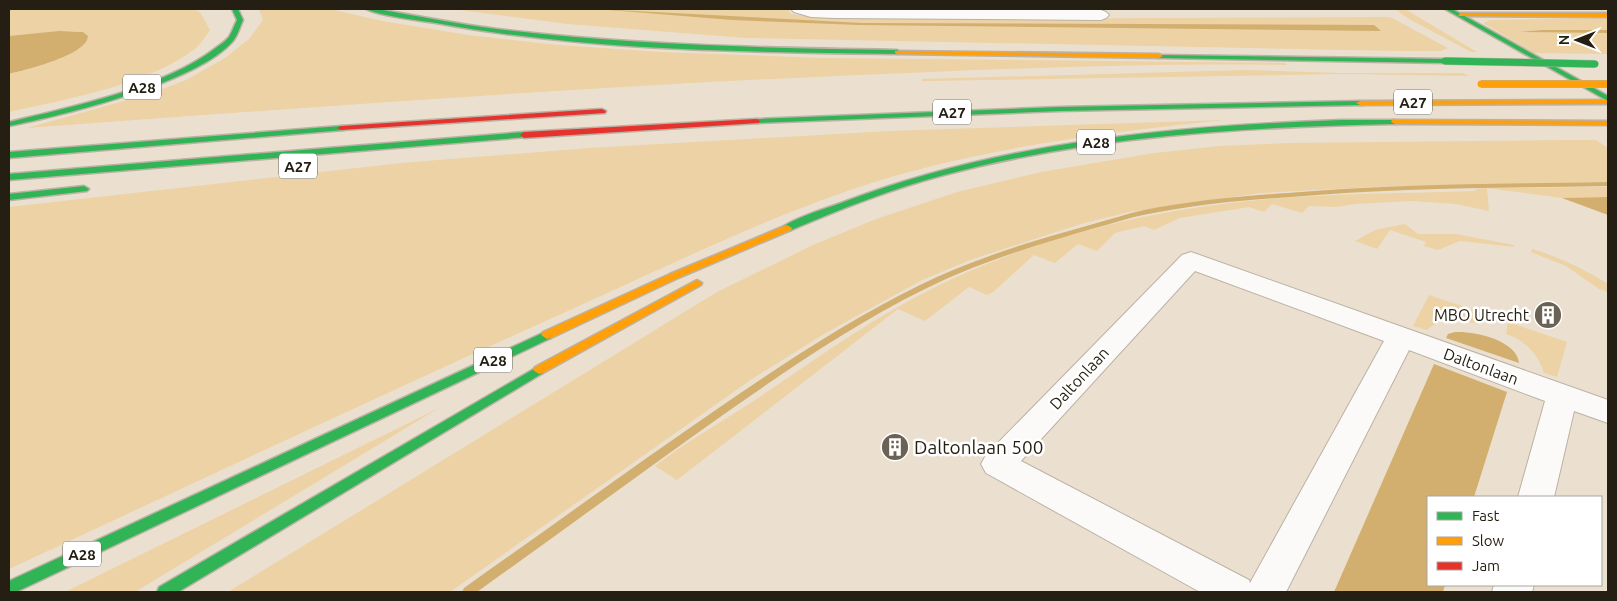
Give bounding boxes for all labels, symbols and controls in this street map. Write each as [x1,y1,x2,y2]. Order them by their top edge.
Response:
north arrow [1552,15,1602,65]
text: N [1556,35,1572,45]
road number: A28 [123,74,161,100]
road number: A27 [1394,90,1432,114]
road number: A27 [933,100,971,124]
road number: A28 [1077,130,1115,154]
road number: A27 [279,154,317,178]
building icon: MBO Utrecht [1533,300,1563,330]
place label: MBO Utrecht [1434,306,1530,324]
street label: Daltonlaan [1046,343,1112,413]
street label: Daltonlaan [1441,344,1521,388]
road number: A28 [474,348,512,372]
building icon: Daltonlaan 500 [880,432,910,462]
place label: Daltonlaan 500 [914,436,1043,458]
legend [1427,496,1602,586]
text: Fast [1472,507,1500,524]
text: Slow [1472,532,1505,549]
road number: A28 [63,542,101,566]
text: Jam [1472,557,1500,574]

